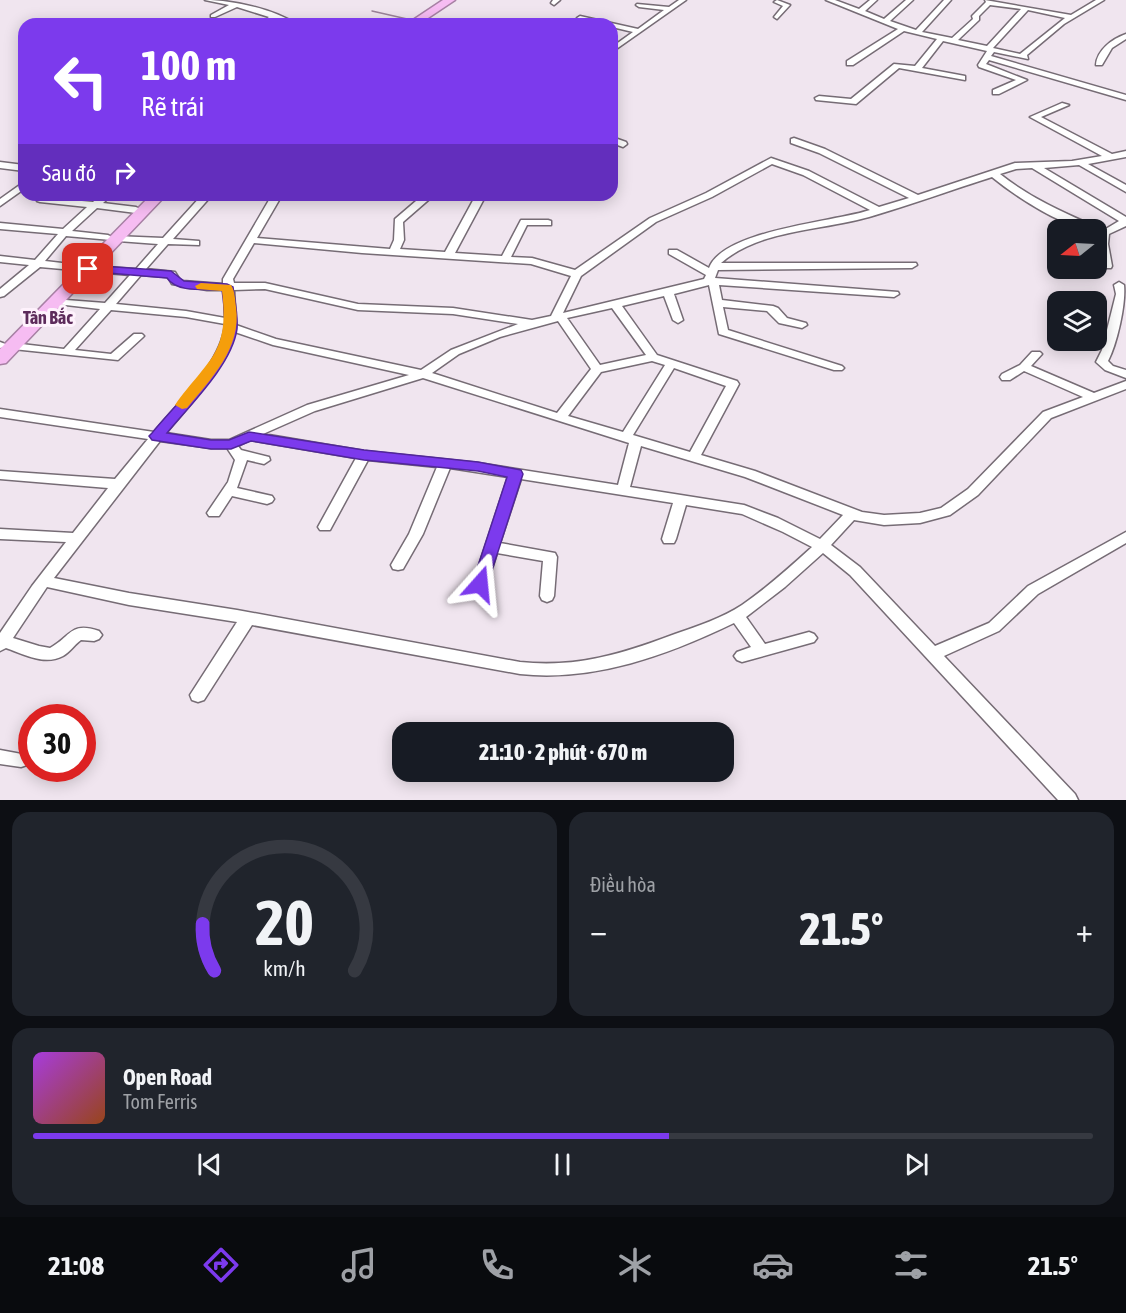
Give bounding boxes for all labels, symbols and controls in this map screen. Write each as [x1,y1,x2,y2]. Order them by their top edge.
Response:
text: 100 m [141,41,236,89]
icon: left [42,42,120,120]
text: Rẽ trái [141,91,204,122]
icon: right [108,156,141,189]
text: Sau đó [42,160,96,186]
north arrow [1047,219,1107,279]
map controls [1047,219,1107,351]
pin [62,243,113,294]
icon: arrive [71,252,104,285]
button: layers [1047,291,1107,351]
district label: Tân Bắc [23,307,73,328]
position arrow [448,552,512,616]
speed limit sign: 30 [18,704,96,782]
text: 21:10 · 2 phút · 670 m [479,739,647,765]
text: Điều hòa [590,873,656,896]
text: 20 [255,887,314,958]
text: 21.5° [800,903,883,955]
text: − [590,911,607,949]
text: + [1076,911,1093,949]
text: km/h [263,956,306,981]
text: Open Road [123,1064,212,1090]
text: Tom Ferris [123,1090,197,1113]
icon: previous [193,1148,226,1181]
icon: pause [546,1148,579,1181]
icon: next [900,1148,933,1181]
icon: directions [200,1244,242,1286]
icon: music [338,1244,380,1286]
icon: phone [476,1244,518,1286]
icon: climate [614,1244,656,1286]
icon: car [752,1244,794,1286]
icon: filters [890,1244,932,1286]
text: 21:08 [48,1250,104,1281]
text: 21.5° [1028,1250,1078,1281]

